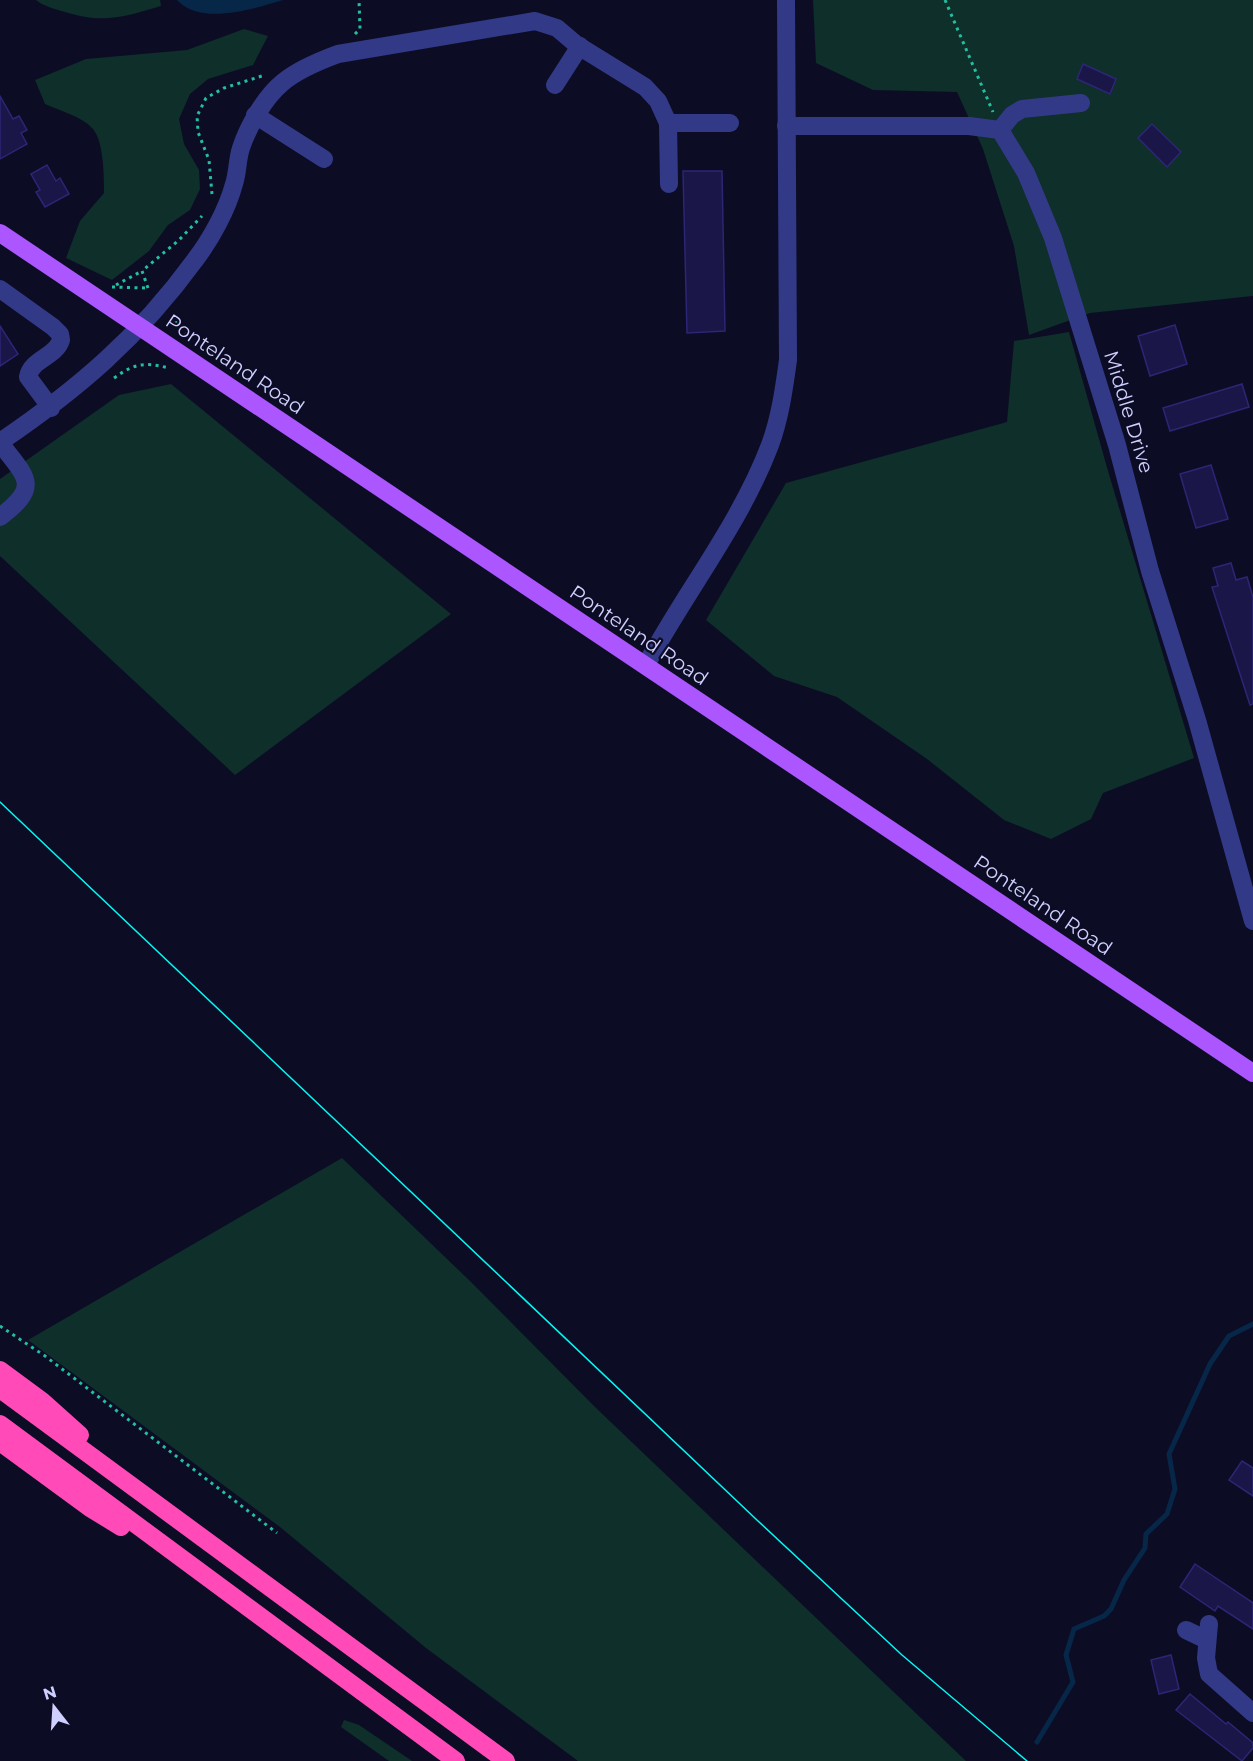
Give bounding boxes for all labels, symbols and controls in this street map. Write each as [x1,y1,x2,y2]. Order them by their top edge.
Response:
street label: Ponteland Road [161,309,309,419]
street label: Middle Drive [1099,348,1159,476]
street label: Ponteland Road [565,580,713,690]
street label: Ponteland Road [969,850,1117,960]
north arrow [24,1677,84,1737]
text: N [41,1682,59,1704]

